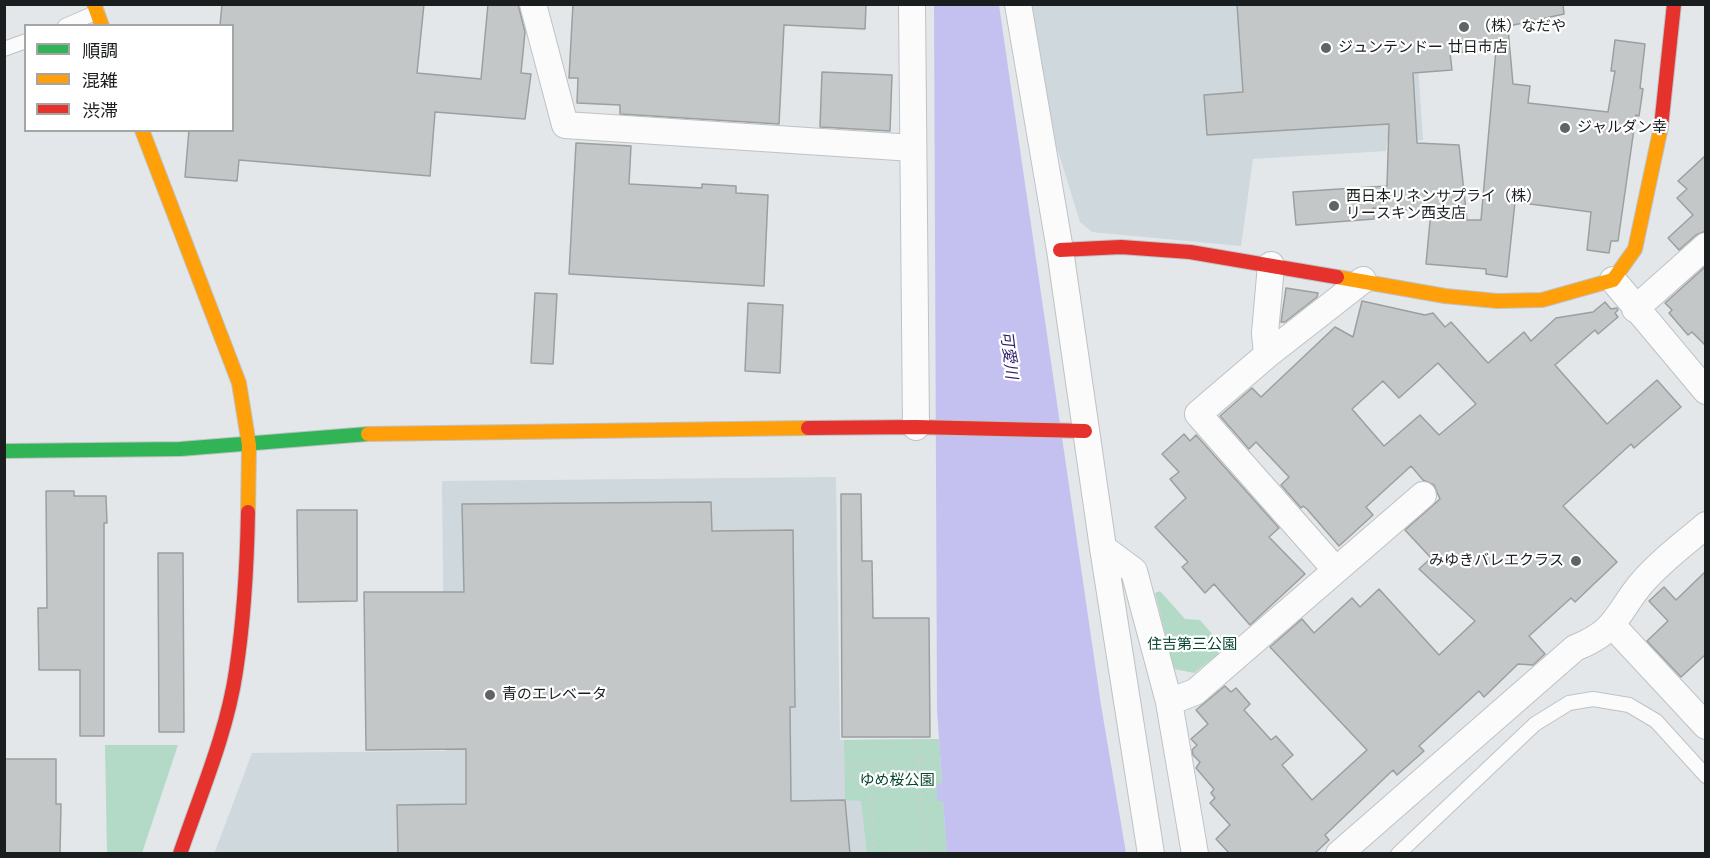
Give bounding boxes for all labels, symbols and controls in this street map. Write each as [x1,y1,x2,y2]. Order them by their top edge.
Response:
place label: （株）なだや [1476,18,1566,36]
marker: （株）なだや [1457,20,1471,34]
legend [24,24,234,132]
place label: ジュンテンドー 廿日市店 [1338,39,1508,57]
text: 順調 [82,40,118,61]
marker: ジュンテンドー 廿日市店 [1319,41,1333,55]
text: 混雑 [82,70,118,91]
text: 渋滞 [82,100,118,121]
place label: ジャルダン幸 [1577,119,1667,137]
marker: ジャルダン幸 [1558,121,1572,135]
place label: 西日本リネンサプライ（株） リースキン西支店 [1346,188,1541,223]
marker: 西日本リネンサプライ（株） リースキン西支店 [1327,199,1341,213]
water label: 可愛川 [996,330,1020,380]
place label: みゆきバレエクラス [1429,552,1564,570]
marker: みゆきバレエクラス [1569,554,1583,568]
park label: 住吉第三公園 [1147,636,1237,654]
place label: 青のエレベータ [502,686,607,704]
marker: 青のエレベータ [483,688,497,702]
park label: ゆめ桜公園 [860,772,934,790]

